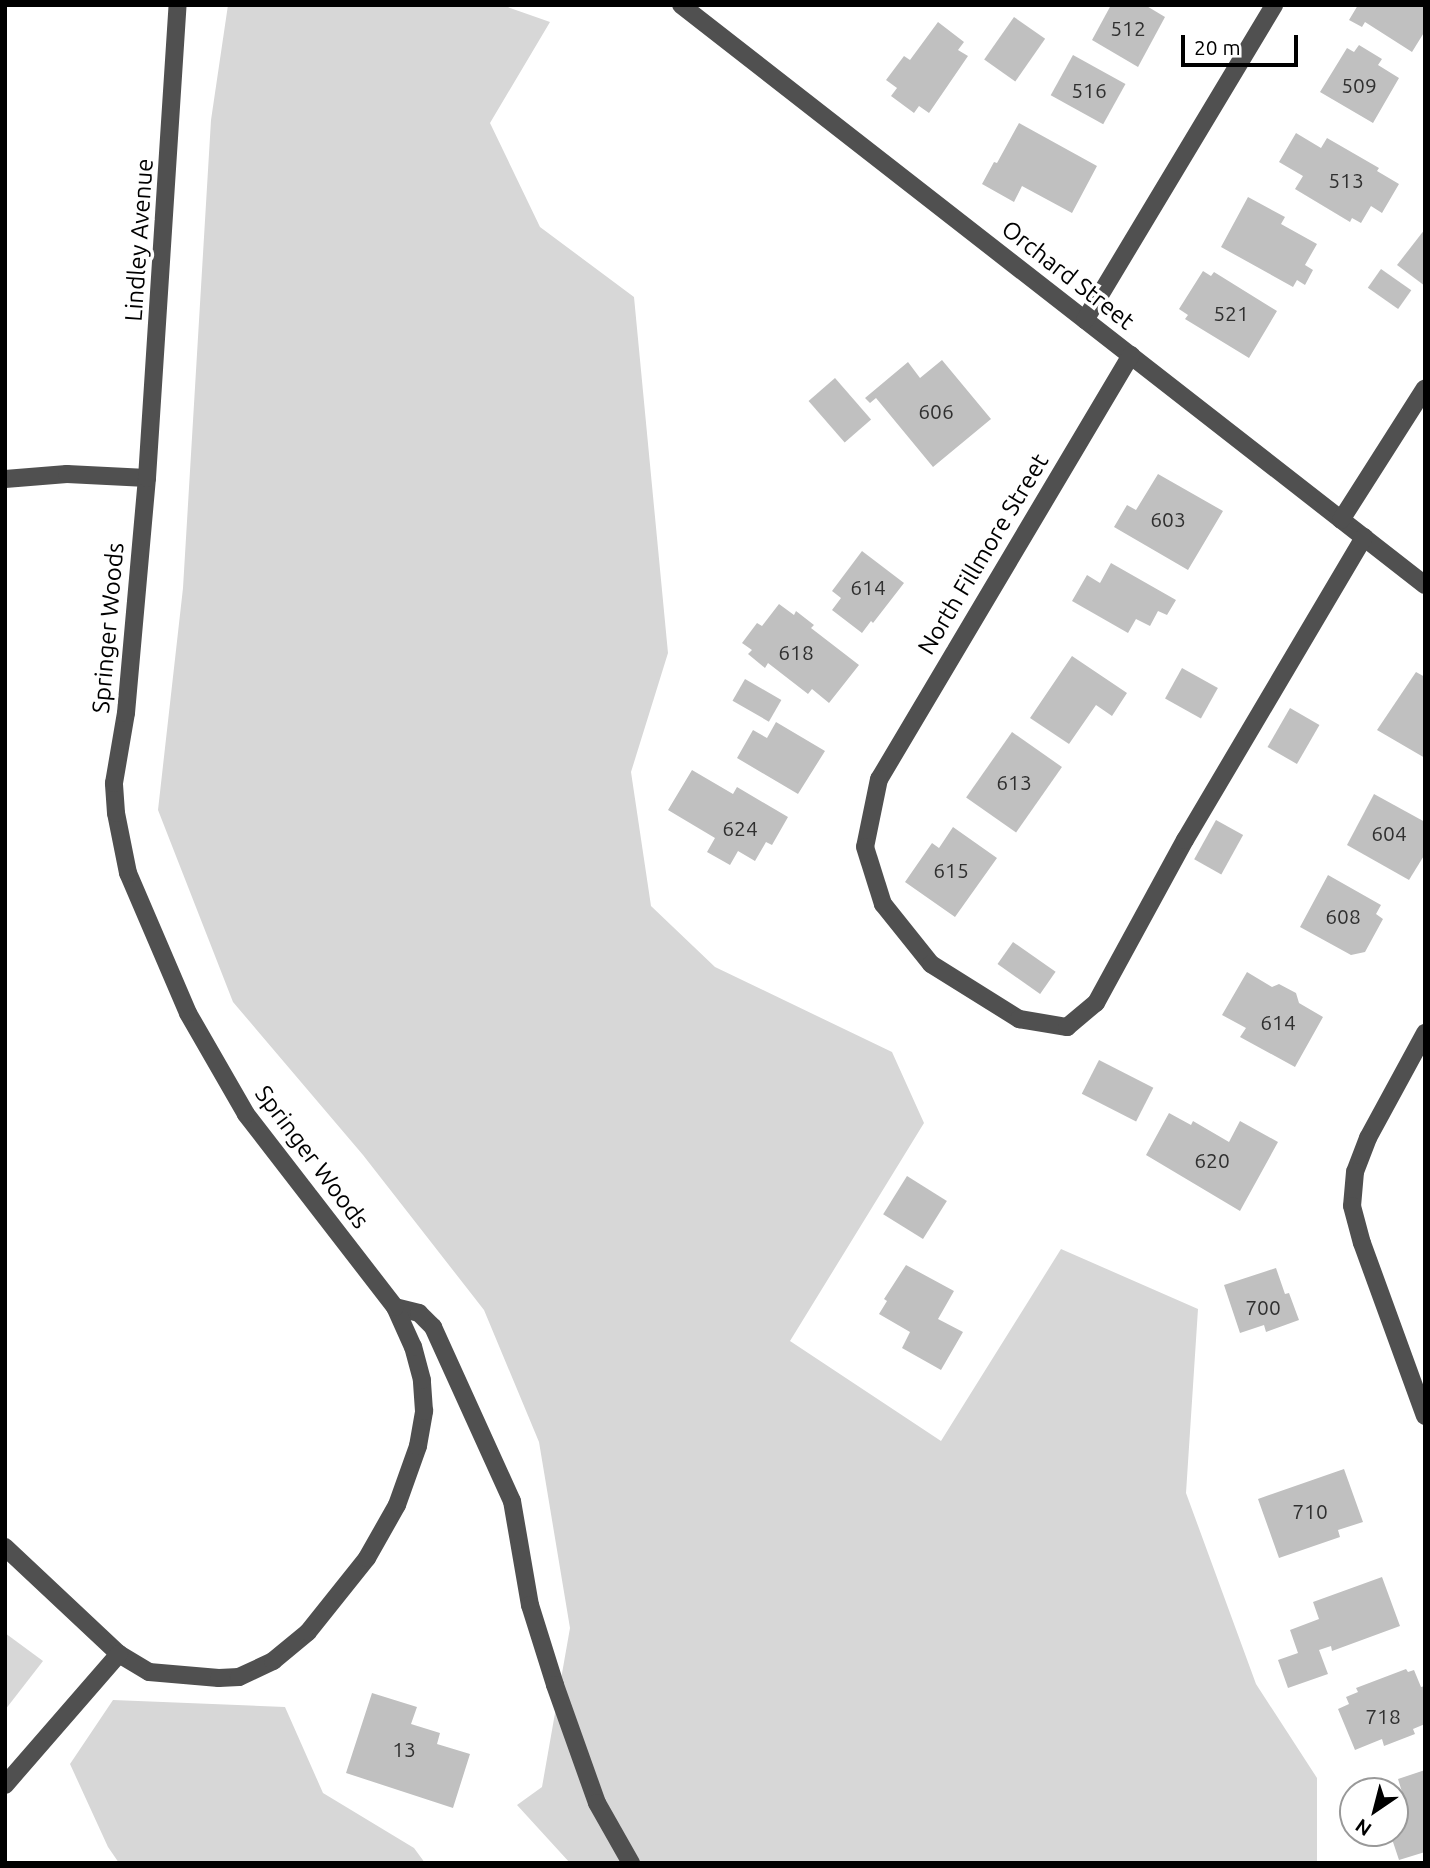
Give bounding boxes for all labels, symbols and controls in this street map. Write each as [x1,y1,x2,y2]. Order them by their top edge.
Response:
house number: 512 [1110,15,1146,41]
scale bar [1185,21,1302,65]
text: 20 m [1194,35,1241,59]
house number: 509 [1341,72,1377,98]
house number: 516 [1071,77,1107,103]
street label: Lindley Avenue [119,158,159,322]
house number: 513 [1328,167,1364,193]
street label: Orchard Street [996,214,1140,336]
house number: 521 [1213,300,1249,326]
house number: 606 [918,398,954,424]
street label: North Fillmore Street [912,448,1054,660]
house number: 603 [1150,506,1186,532]
street label: Springer Woods [86,541,130,715]
house number: 614 [850,574,886,600]
house number: 618 [778,639,814,665]
house number: 613 [996,769,1032,795]
house number: 624 [722,815,758,841]
house number: 604 [1371,820,1407,846]
house number: 615 [933,857,969,883]
house number: 608 [1325,903,1361,929]
house number: 614 [1260,1009,1296,1035]
street label: Springer Woods [249,1080,375,1234]
house number: 620 [1194,1147,1230,1173]
house number: 700 [1245,1294,1281,1320]
house number: 710 [1292,1498,1328,1524]
house number: 718 [1365,1703,1401,1729]
house number: 13 [392,1736,416,1762]
north arrow [1339,1777,1409,1847]
text: N [1351,1814,1375,1841]

